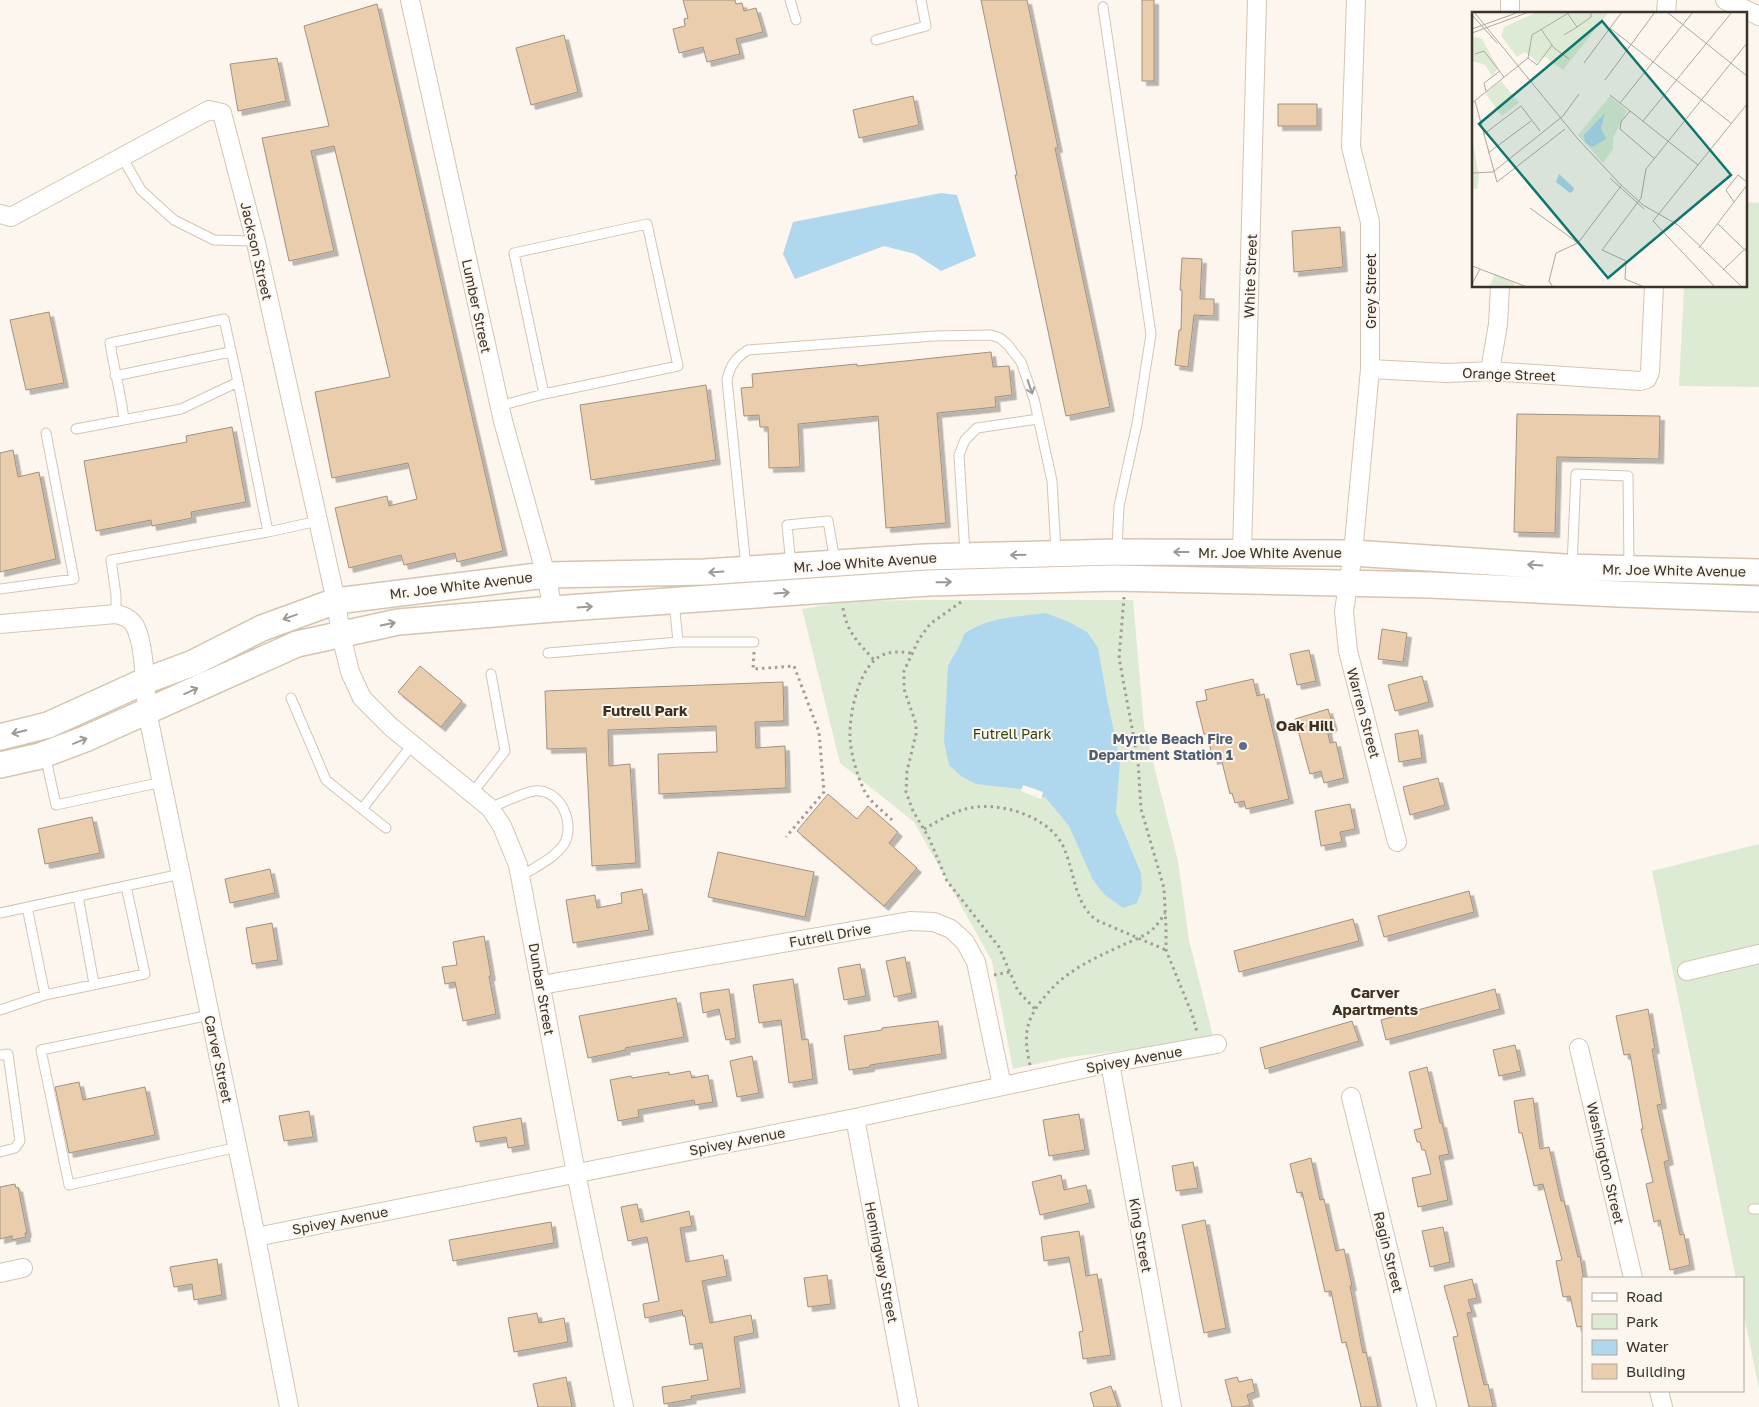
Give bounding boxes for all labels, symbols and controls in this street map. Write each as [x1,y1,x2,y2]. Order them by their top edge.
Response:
inset map [1472,12,1746,288]
street label: Jackson Street [237,200,277,302]
street label: White Street [1240,233,1260,319]
street label: Grey Street [1362,253,1379,329]
street label: Lumber Street [459,257,495,355]
street label: Orange Street [1462,364,1556,384]
one-way arrow [1026,379,1035,395]
street label: Mr. Joe White Avenue [1198,544,1342,561]
one-way arrow [1173,547,1190,557]
street label: Mr. Joe White Avenue [793,549,937,575]
one-way arrow [1011,550,1027,560]
street label: Mr. Joe White Avenue [1602,560,1746,580]
one-way arrow [1528,561,1544,570]
one-way arrow [709,567,725,576]
street label: Mr. Joe White Avenue [389,568,533,602]
one-way arrow [936,578,952,587]
one-way arrow [774,589,790,598]
one-way arrow [577,602,593,611]
one-way arrow [283,613,298,622]
one-way arrow [380,619,396,628]
street label: Warren Street [1344,666,1384,760]
one-way arrow [183,686,198,696]
district label: Futrell Park [602,701,688,719]
district label: Oak Hill [1276,716,1334,734]
park label: Futrell Park [973,725,1051,742]
one-way arrow [11,728,27,737]
place label: Myrtle Beach Fire Department Station 1 [1089,730,1233,763]
one-way arrow [72,735,87,745]
marker: Myrtle Beach Fire Department Station 1 [1237,740,1249,752]
street label: Futrell Drive [788,919,872,951]
street label: Dunbar Street [525,941,559,1037]
district label: Carver Apartments [1332,983,1418,1018]
street label: Carver Street [201,1014,237,1104]
street label: Spivey Avenue [1085,1042,1183,1076]
street label: Washington Street [1584,1100,1628,1226]
street label: Spivey Avenue [688,1123,786,1159]
street label: King Street [1126,1196,1156,1274]
street label: Hemingway Street [862,1200,902,1324]
street label: Spivey Avenue [291,1202,389,1238]
street label: Ragin Street [1371,1210,1407,1294]
legend [1582,1277,1744,1392]
text: Road [1626,1287,1663,1305]
text: Park [1626,1312,1659,1330]
text: Water [1626,1337,1669,1355]
text: Building [1626,1362,1686,1380]

